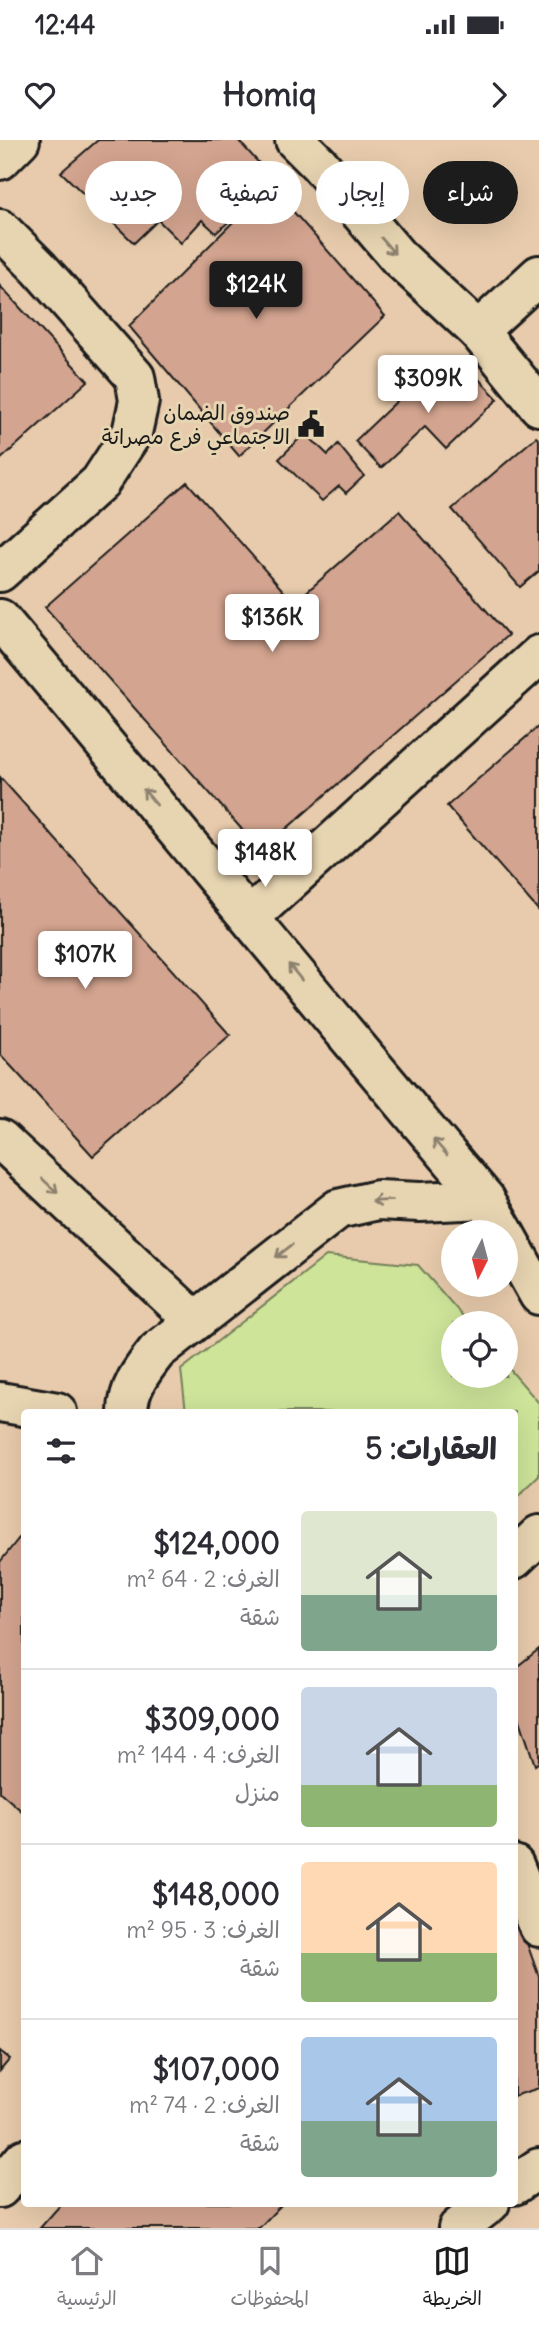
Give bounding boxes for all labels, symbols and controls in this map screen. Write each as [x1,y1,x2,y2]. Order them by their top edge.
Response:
text: 12:44 [35,8,96,41]
text: Homiq [223,74,316,115]
icon: heart [21,76,59,114]
icon: forward [480,76,518,114]
chip: جديد [85,161,182,224]
chip: تصفية [196,161,302,224]
chip: إيجار [316,161,409,224]
chip: شراء [423,161,518,224]
one-way arrow [380,237,396,255]
pin: $124K [207,262,305,321]
text: $124K [225,269,287,298]
pin: $309K [379,356,477,415]
text: $309K [394,363,462,392]
place label: صندوق الضمان الاجتماعي فرع مصراتة [102,399,290,456]
public building icon: صندوق الضمان الاجتماعي فرع مصراتة [296,409,326,439]
pin: $136K [223,594,321,654]
text: $136K [241,602,303,631]
one-way arrow [142,788,158,806]
pin: $148K [216,830,314,889]
text: $148K [234,837,296,866]
pin: $107K [36,932,134,991]
text: $107K [54,939,116,968]
one-way arrow [287,964,302,982]
one-way arrow [433,1138,449,1156]
one-way arrow [41,1177,58,1194]
one-way arrow [370,1195,393,1208]
north arrow [441,1220,518,1297]
map controls [441,1220,518,1388]
one-way arrow [276,1244,294,1259]
button: locate [441,1311,518,1388]
text: العقارات: 5 [365,1429,497,1467]
icon: filters [42,1432,80,1470]
text: $124,000 [153,1524,280,1562]
icon: home [357,1539,441,1623]
text: الغرف: 2 · 64 m² [127,1564,280,1593]
text: شقة [240,1602,280,1631]
text: $309,000 [144,1700,280,1738]
icon: home [357,1715,441,1799]
text: الغرف: 4 · 144 m² [117,1740,280,1769]
text: منزل [235,1778,280,1807]
text: $148,000 [152,1875,280,1913]
icon: home [357,1890,441,1974]
text: الغرف: 3 · 95 m² [126,1915,280,1944]
text: شقة [240,1953,280,1982]
text: $107,000 [152,2050,280,2088]
icon: home [357,2065,441,2149]
text: الغرف: 2 · 74 m² [129,2090,280,2119]
text: شقة [240,2128,280,2157]
tab: الرئيسية [57,2242,117,2315]
tab: المحفوظات [231,2242,309,2315]
tab: الخريطة [423,2242,482,2315]

